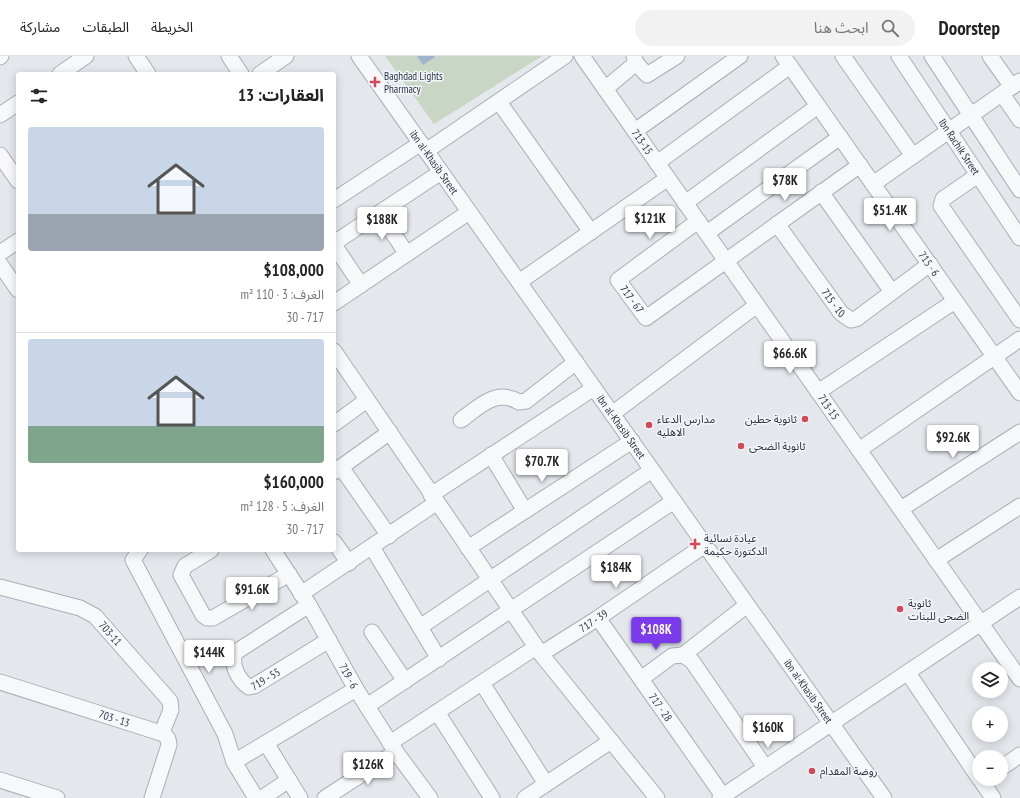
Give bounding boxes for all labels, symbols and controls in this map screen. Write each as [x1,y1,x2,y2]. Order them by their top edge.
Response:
search box [635,10,915,46]
text: Doorstep [939,16,1000,40]
icon: search [879,17,901,39]
text: مشاركة [20,18,60,36]
text: الطبقات [82,18,129,36]
text: الخريطة [151,18,193,36]
text: ابحث هنا [814,18,869,37]
place label: Baghdad Lights Pharmacy [384,69,443,96]
marker: Baghdad Lights Pharmacy [369,76,381,88]
text: العقارات: 13 [238,84,324,106]
icon: filters [28,85,50,107]
street label: Ibn Rachik Street [936,116,983,178]
street label: 713-15 [629,126,656,157]
street label: ibn al-Khasib Street [407,127,462,197]
icon: home [140,153,212,225]
pin: $78K [761,168,809,202]
text: $78K [772,172,798,189]
pin: $51.4K [857,198,923,232]
text: $51.4K [873,202,907,219]
pin: $121K [622,206,678,240]
pin: $188K [354,207,410,241]
text: $121K [634,210,666,227]
text: $188K [366,211,398,228]
street label: 715 - 6 [916,249,943,279]
text: $108,000 [263,259,324,281]
street label: 717 - 67 [617,282,647,316]
text: الغرف: 3 · 110 m² [241,286,324,303]
street label: 715 - 10 [819,286,848,321]
text: 717 - 30 [286,309,324,326]
pin: $66.6K [757,341,823,375]
text: $66.6K [773,345,807,362]
icon: home [140,365,212,437]
street label: 713-15 [815,391,843,422]
street label: ibn al-Khasib Street [594,392,649,461]
place label: مدارس الدعاء الاهليه [657,412,715,439]
place label: ثانوية حطين [745,412,797,426]
marker: ثانوية حطين [800,414,810,424]
marker: مدارس الدعاء الاهليه [644,420,654,430]
pin: $92.6K [920,425,986,459]
text: $92.6K [936,429,970,446]
place label: ثانوية الضحى [749,439,806,453]
marker: ثانوية الضحى [736,441,746,451]
pin: $70.7K [509,449,575,483]
text: $70.7K [525,453,559,470]
text: $160,000 [263,471,324,493]
text: الغرف: 5 · 128 m² [241,498,324,515]
text: 717 - 30 [286,521,324,538]
place label: عيادة نسائية الدكتورة حكيمة [704,531,767,558]
marker: عيادة نسائية الدكتورة حكيمة [689,538,701,550]
pin: $184K [588,555,644,589]
text: $184K [600,559,632,576]
pin: $91.6K [219,577,285,611]
text: $91.6K [235,581,269,598]
place label: ثانوية الضحى للبنات [908,596,969,623]
marker: ثانوية الضحى للبنات [895,604,905,614]
street label: 717 - 39 [576,606,610,635]
pin: $108K [628,617,684,651]
street label: 703-11 [96,618,125,649]
text: $108K [640,621,672,638]
pin: $144K [181,640,237,674]
text: $144K [193,644,225,661]
street label: ibn al-Khasib Street [781,656,836,726]
street label: 719 - 6 [336,661,361,691]
map controls [972,662,1008,786]
button: layers [972,662,1008,698]
street label: 719 - 55 [248,665,283,693]
street label: 717 - 28 [646,690,675,724]
button: + [972,706,1008,742]
street label: 703 - 13 [97,707,132,730]
pin: $160K [740,715,796,749]
text: $160K [752,719,784,736]
button: − [972,750,1008,786]
pin: $126K [340,752,396,786]
text: $126K [352,756,384,773]
place label: روضة المقدام [820,764,878,779]
marker: روضة المقدام [807,766,817,776]

